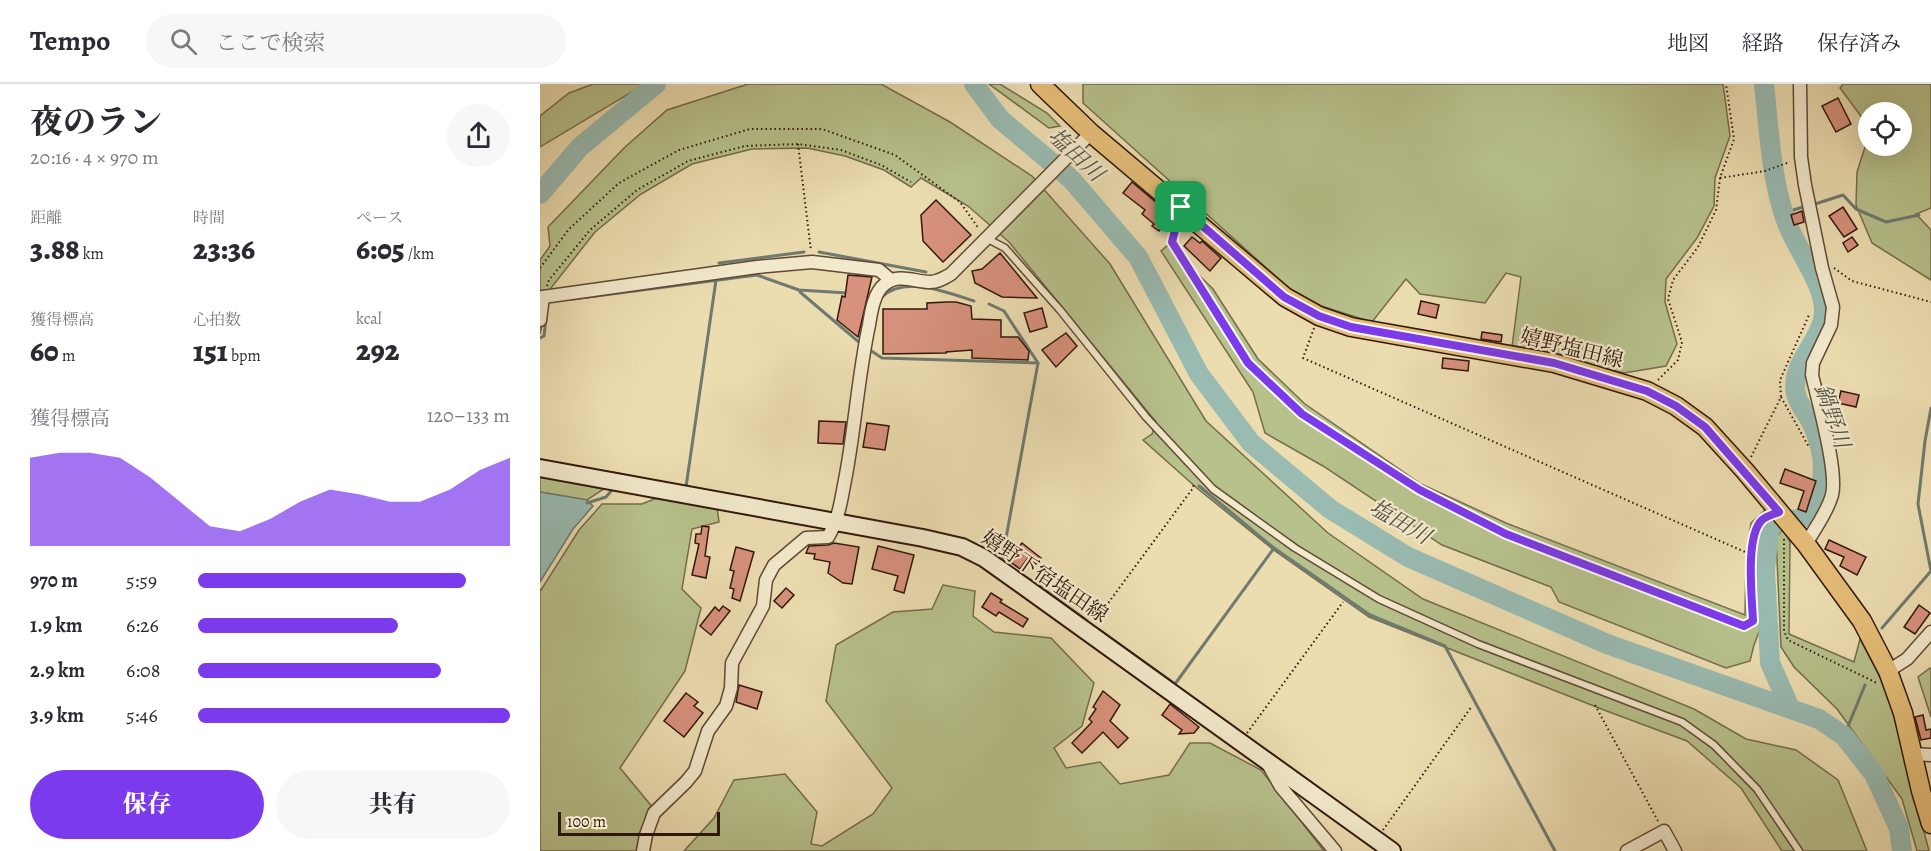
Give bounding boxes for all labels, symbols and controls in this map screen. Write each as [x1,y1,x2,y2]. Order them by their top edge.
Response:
search box [146,14,566,68]
text: Tempo [30,22,110,60]
icon: search [167,25,200,58]
text: ここで検索 [215,28,325,58]
text: 地図 [1667,29,1709,57]
text: 経路 [1742,29,1784,57]
text: 保存済み [1817,29,1901,57]
text: 夜のラン [30,99,162,144]
map controls [1858,102,1912,156]
button: locate [1858,102,1912,156]
button: share [447,104,510,167]
water label: 塩田川 [1042,122,1112,190]
text: 20:16 · 4 × 970 m [30,144,159,171]
pin [1155,181,1206,232]
icon: arrive [1164,190,1197,223]
text: 距離 [30,207,62,229]
text: 時間 [193,207,225,229]
text: ペース [356,207,403,229]
text: 3.88 [30,229,80,269]
text: 23:36 [193,229,255,269]
text: 6:05 [356,229,405,269]
text: km [80,243,104,265]
text: /km [405,243,434,265]
text: kcal [356,308,382,330]
text: 獲得標高 [30,309,94,331]
text: 心拍数 [193,309,241,331]
street label: 嬉野塩田線 [1518,322,1626,374]
text: 292 [356,330,399,370]
text: 60 [30,331,59,371]
text: 151 [193,331,228,371]
text: m [59,345,75,367]
text: bpm [228,345,261,367]
water label: 鍋野川 [1807,380,1858,454]
text: 120–133 m [427,402,510,429]
text: 獲得標高 [30,405,110,432]
water label: 塩田川 [1364,493,1438,552]
street label: 嬉野下宿塩田線 [976,523,1114,629]
text: 970 m [30,567,78,594]
text: 5:59 [126,567,157,594]
text: 1.9 km [30,612,83,639]
text: 6:26 [126,612,159,639]
text: 2.9 km [30,657,85,684]
text: 6:08 [126,657,160,684]
text: 3.9 km [30,702,84,729]
text: 5:46 [126,702,158,729]
button: 保存 [30,770,264,839]
button: 共有 [276,770,510,839]
scale bar [558,809,720,836]
text: 100 m [567,811,606,833]

